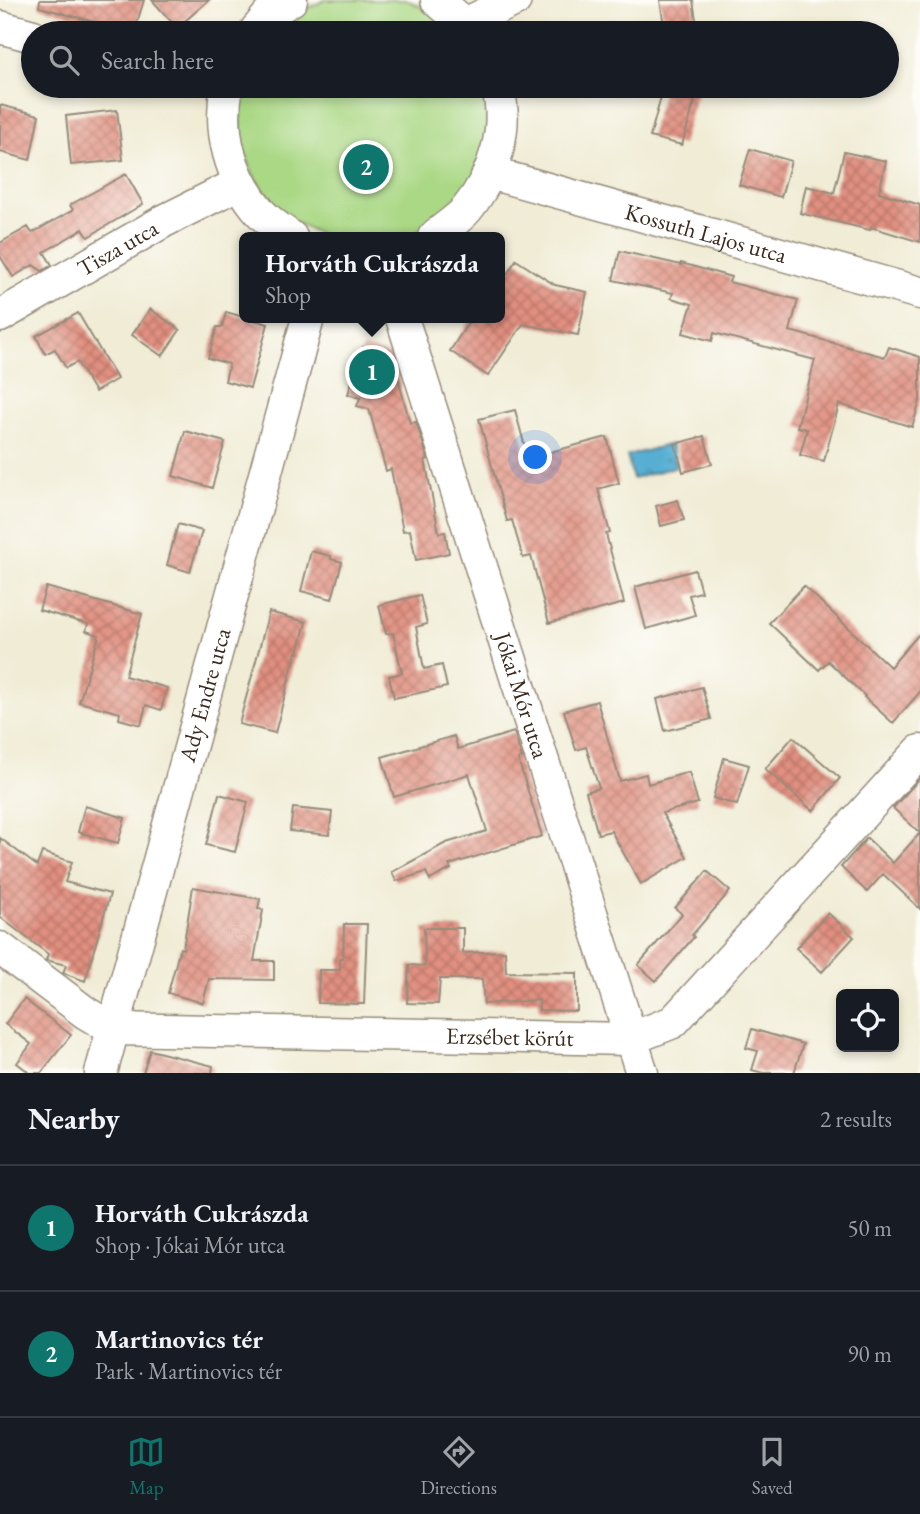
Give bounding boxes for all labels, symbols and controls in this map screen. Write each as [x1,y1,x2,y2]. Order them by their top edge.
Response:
search box [21,21,899,98]
icon: search [45,41,83,79]
text: Search here [101,43,214,77]
pin: 2 [343,141,389,193]
street label: Kossuth Lajos utca [622,196,791,270]
street label: Tisza utca [72,212,164,283]
popup [239,232,505,323]
text: Horváth Cukrászda [265,246,479,280]
text: Shop [265,280,311,310]
pin: 1 [349,346,395,398]
your location [518,440,552,474]
street label: Ady Endre utca [172,624,238,766]
street label: Jókai Mór utca [487,627,556,763]
map controls [836,989,899,1052]
button: locate [836,989,899,1052]
street label: Erzsébet körút [446,1020,575,1053]
text: Nearby [28,1099,120,1138]
text: 2 results [820,1104,892,1134]
text: Horváth Cukrászda [95,1196,309,1230]
text: 1 [45,1213,57,1243]
text: 50 m [847,1213,892,1243]
text: Shop · Jókai Mór utca [95,1230,285,1260]
text: Martinovics tér [95,1322,263,1356]
text: 2 [45,1339,57,1369]
text: 90 m [847,1339,892,1369]
text: Park · Martinovics tér [95,1356,282,1386]
tab: Map [127,1433,165,1500]
tab: Directions [420,1433,497,1500]
tab: Saved [752,1433,793,1500]

